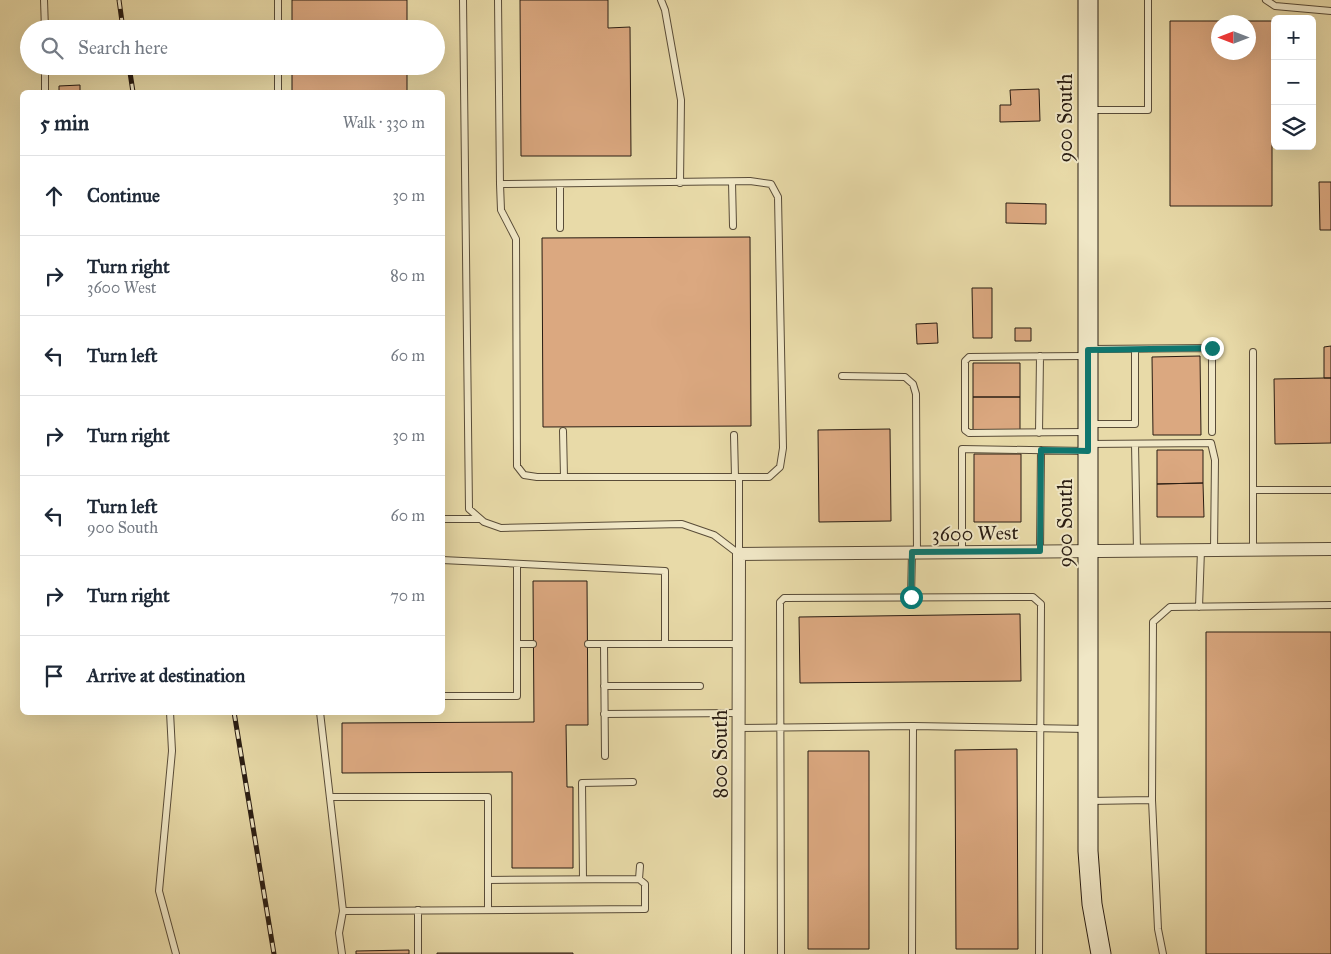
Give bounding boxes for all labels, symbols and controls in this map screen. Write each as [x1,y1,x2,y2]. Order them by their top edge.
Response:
north arrow [1211,15,1256,60]
map controls [1271,15,1316,150]
button: + [1271,15,1316,60]
search box [20,20,445,75]
icon: search [38,34,66,62]
text: Search here [78,36,168,59]
button: − [1271,60,1316,105]
street label: 900 South [1053,74,1077,162]
button: layers [1271,105,1316,150]
text: 5 min [40,110,89,136]
text: Walk · 330 m [343,113,425,132]
icon: ahead [40,182,68,210]
text: Continue [87,184,160,207]
text: 30 m [392,186,425,205]
text: Turn right [87,255,170,278]
icon: right [40,262,68,290]
text: 80 m [390,266,425,285]
text: 3600 West [87,278,156,297]
route end [1201,337,1224,360]
icon: left [40,342,68,370]
text: Turn left [87,344,157,367]
text: 60 m [391,346,425,365]
icon: right [40,422,68,450]
text: Turn right [87,424,170,447]
text: 30 m [392,426,425,445]
street label: 900 South [1053,479,1077,567]
text: Turn left [87,495,157,518]
icon: left [40,502,68,530]
text: 60 m [391,506,425,525]
text: 900 South [87,518,158,537]
street label: 3600 West [931,520,1019,546]
icon: right [40,582,68,610]
text: Turn right [87,584,170,607]
text: 70 m [390,586,425,605]
route start [900,586,923,609]
icon: arrive [40,662,68,690]
text: Arrive at destination [87,664,245,687]
street label: 800 South [708,710,732,798]

